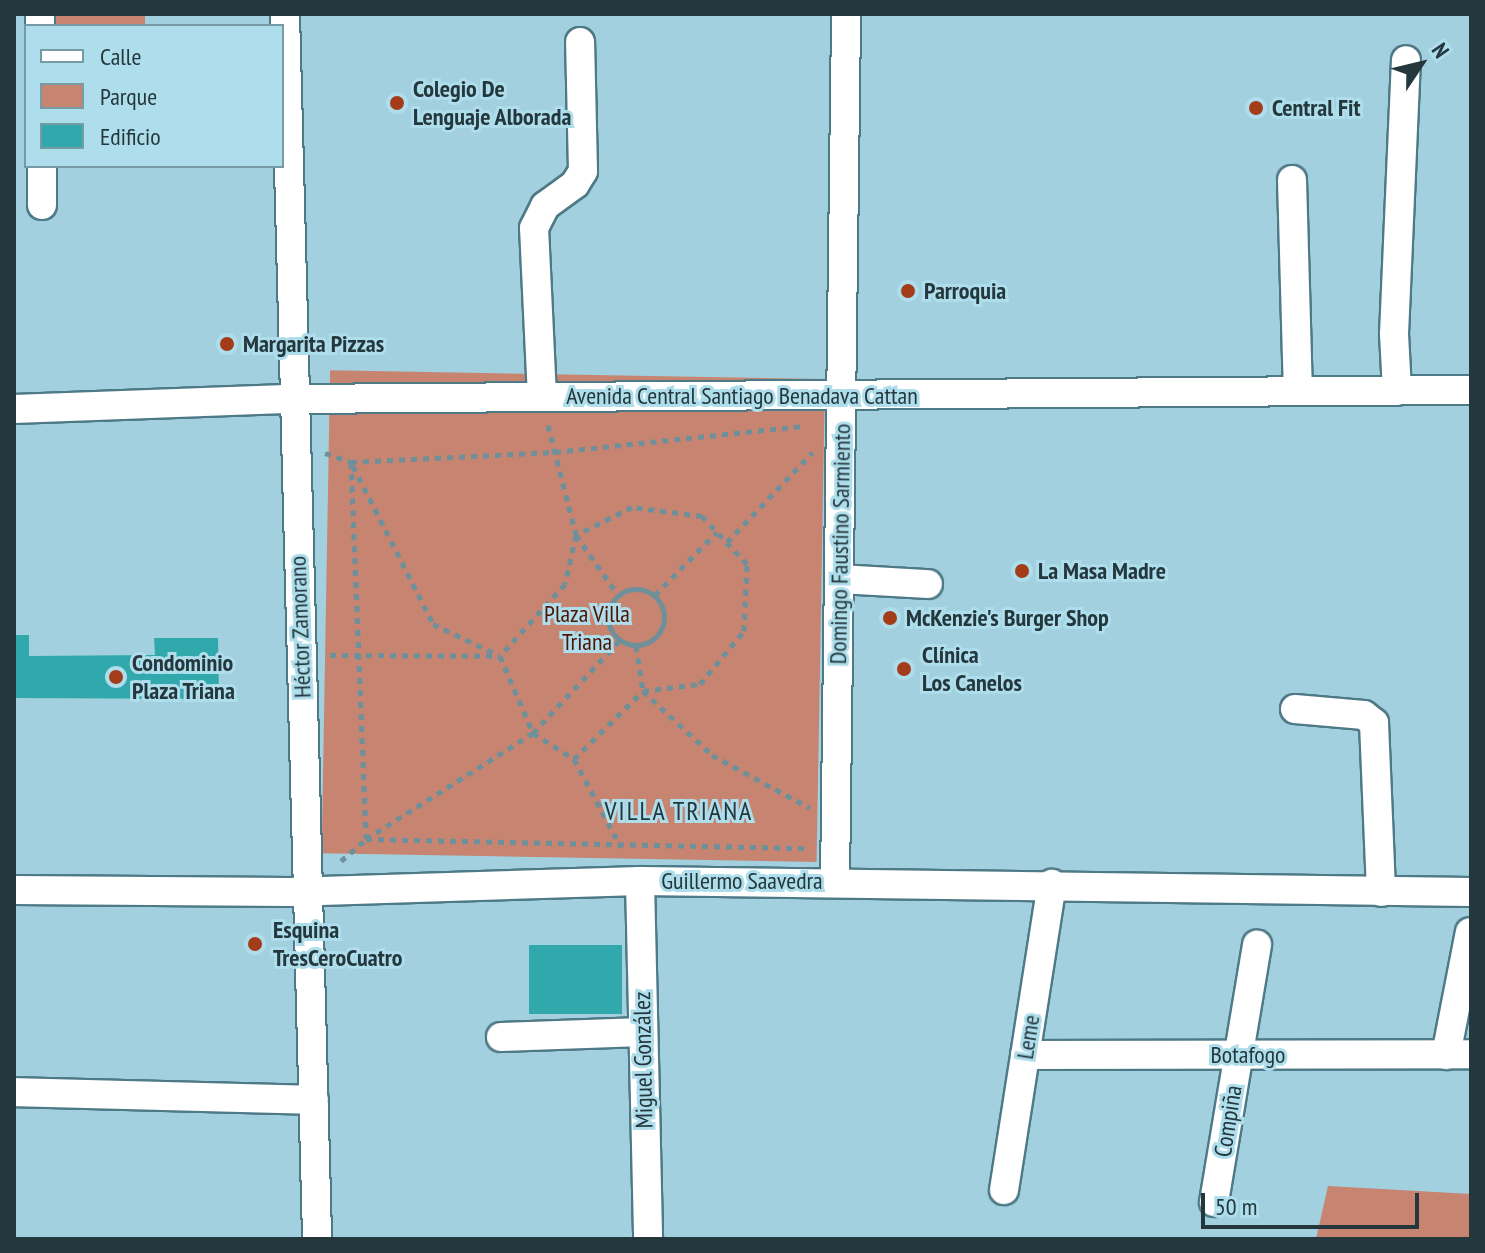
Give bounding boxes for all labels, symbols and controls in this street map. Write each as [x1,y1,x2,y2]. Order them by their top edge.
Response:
legend [24,24,284,168]
north arrow [1381,24,1461,104]
text: N [1426,37,1456,63]
text: Calle [100,41,141,72]
place label: Colegio De Lenguaje Alborada [413,75,572,131]
text: Parque [100,81,157,112]
marker: Colegio De Lenguaje Alborada [388,94,406,112]
place label: Central Fit [1272,94,1360,122]
marker: Central Fit [1247,99,1265,117]
text: Edificio [100,121,161,152]
place label: Parroquia [924,277,1006,305]
marker: Parroquia [899,282,917,300]
place label: Margarita Pizzas [243,330,384,358]
marker: Margarita Pizzas [218,335,236,353]
street label: Avenida Central Santiago Benadava Cattan [566,382,918,410]
street label: Domingo Faustino Sarmiento [824,424,856,664]
street label: Héctor Zamorano [283,555,317,699]
place label: La Masa Madre [1038,557,1166,585]
marker: La Masa Madre [1013,562,1031,580]
park label: Plaza Villa Triana [544,600,630,656]
place label: McKenzie's Burger Shop [906,604,1109,632]
marker: McKenzie's Burger Shop [881,609,899,627]
place label: Clínica Los Canelos [922,641,1022,697]
place label: Condominio Plaza Triana [132,649,236,705]
marker: Clínica Los Canelos [893,658,915,680]
marker: Condominio Plaza Triana [107,668,125,686]
district label: VILLA TRIANA [604,795,754,827]
street label: Guillermo Saavedra [661,867,823,895]
place label: Esquina TresCeroCuatro [273,916,402,972]
marker: Esquina TresCeroCuatro [244,933,266,955]
street label: Miguel González [627,991,659,1129]
street label: Leme [1010,1013,1046,1061]
street label: Botafogo [1211,1041,1285,1069]
street label: Compiña [1208,1083,1248,1159]
scale bar [1205,1177,1423,1227]
text: 50 m [1215,1191,1257,1222]

